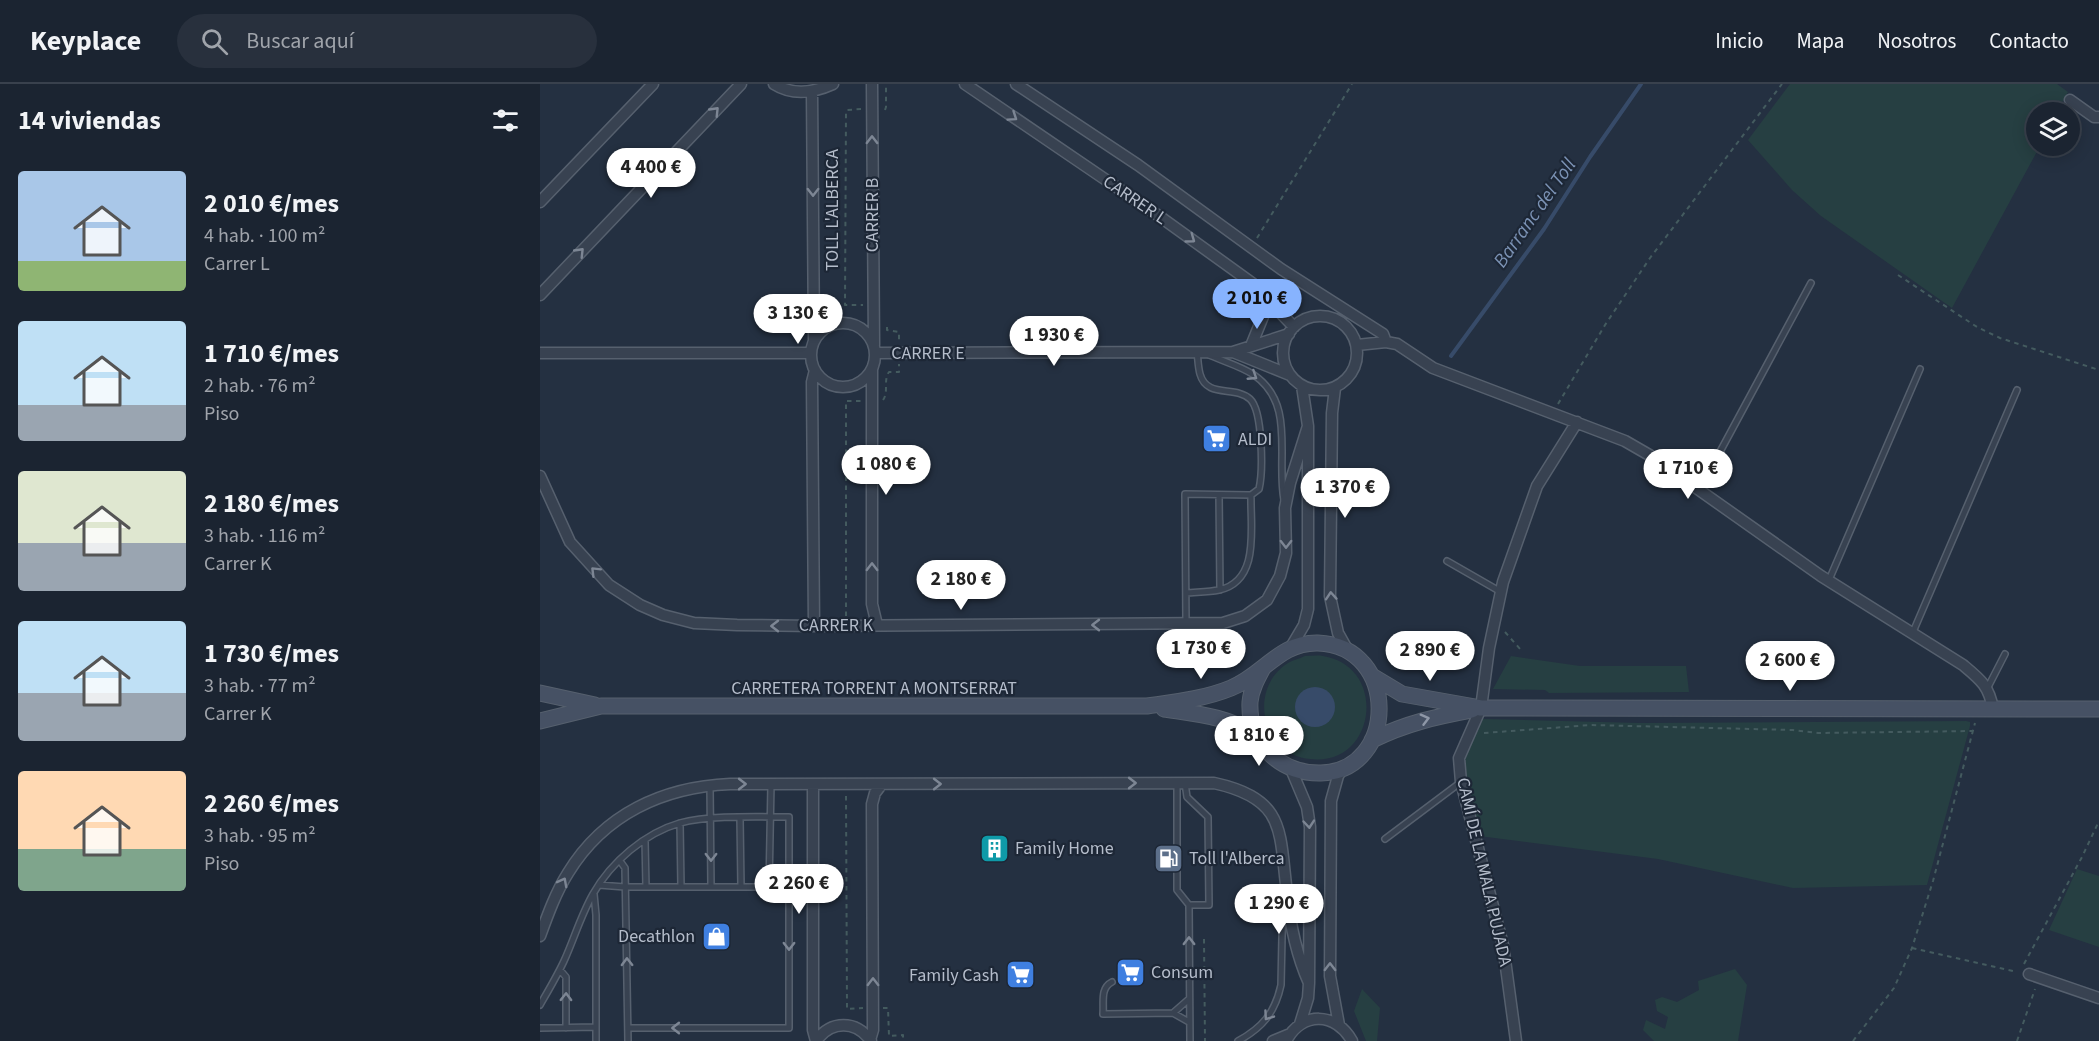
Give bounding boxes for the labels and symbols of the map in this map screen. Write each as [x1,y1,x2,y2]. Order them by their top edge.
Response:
one-way arrow [708,108,719,118]
one-way arrow [1007,110,1018,121]
one-way arrow [866,135,878,144]
pin: 4 400 € [596,148,706,199]
street label: TOLL L'ALBERCA [820,149,845,271]
water label: Barranc del Toll [1487,153,1583,273]
street label: CARRER L [1098,169,1172,231]
street label: CARRER B [860,178,885,252]
one-way arrow [807,188,819,197]
one-way arrow [1185,232,1196,243]
one-way arrow [573,249,584,260]
pin: 2 010 € [1202,279,1312,330]
pin: 3 130 € [743,294,853,345]
pin: 1 930 € [999,316,1109,367]
street label: CARRER E [891,341,965,366]
one-way arrow [1246,369,1257,380]
supermarket icon: ALDI [1201,423,1233,455]
place label: ALDI [1238,427,1272,452]
pin: 1 080 € [831,445,941,496]
pin: 1 710 € [1633,449,1743,500]
pin: 1 370 € [1290,468,1400,519]
one-way arrow [1280,540,1292,549]
pin: 2 180 € [906,560,1016,611]
one-way arrow [866,563,878,572]
one-way arrow [591,567,602,577]
one-way arrow [1325,591,1338,600]
street label: CARRER K [799,613,874,638]
one-way arrow [771,619,780,632]
one-way arrow [1092,619,1101,631]
pin: 1 730 € [1146,629,1256,680]
pin: 2 890 € [1375,631,1485,682]
pin: 2 600 € [1735,641,1845,692]
street label: CARRETERA TORRENT A MONTSERRAT [731,676,1017,701]
one-way arrow [1420,714,1430,727]
pin: 1 810 € [1204,716,1314,767]
street label: CAMÍ DE LA MALA PUJADA [1450,775,1518,969]
one-way arrow [1128,777,1137,789]
one-way arrow [738,778,747,790]
one-way arrow [933,778,942,790]
one-way arrow [1302,819,1315,828]
building icon: Family Home [978,832,1010,864]
place label: Family Home [1015,836,1114,861]
fuel station icon: Toll l'Alberca [1152,842,1184,874]
place label: Toll l'Alberca [1189,846,1285,871]
one-way arrow [705,853,717,862]
pin: 2 260 € [744,864,854,915]
one-way arrow [556,878,567,888]
pin: 1 290 € [1224,884,1334,935]
shop icon: Decathlon [700,920,732,952]
place label: Decathlon [618,924,695,949]
one-way arrow [1183,936,1195,945]
one-way arrow [783,941,795,950]
supermarket icon: Consum [1114,956,1146,988]
one-way arrow [620,957,633,966]
supermarket icon: Family Cash [1004,959,1036,991]
place label: Consum [1151,960,1213,985]
place label: Family Cash [909,963,999,988]
one-way arrow [1324,963,1336,972]
one-way arrow [867,978,879,987]
one-way arrow [560,993,572,1002]
one-way arrow [1264,1010,1275,1021]
one-way arrow [671,1022,680,1034]

